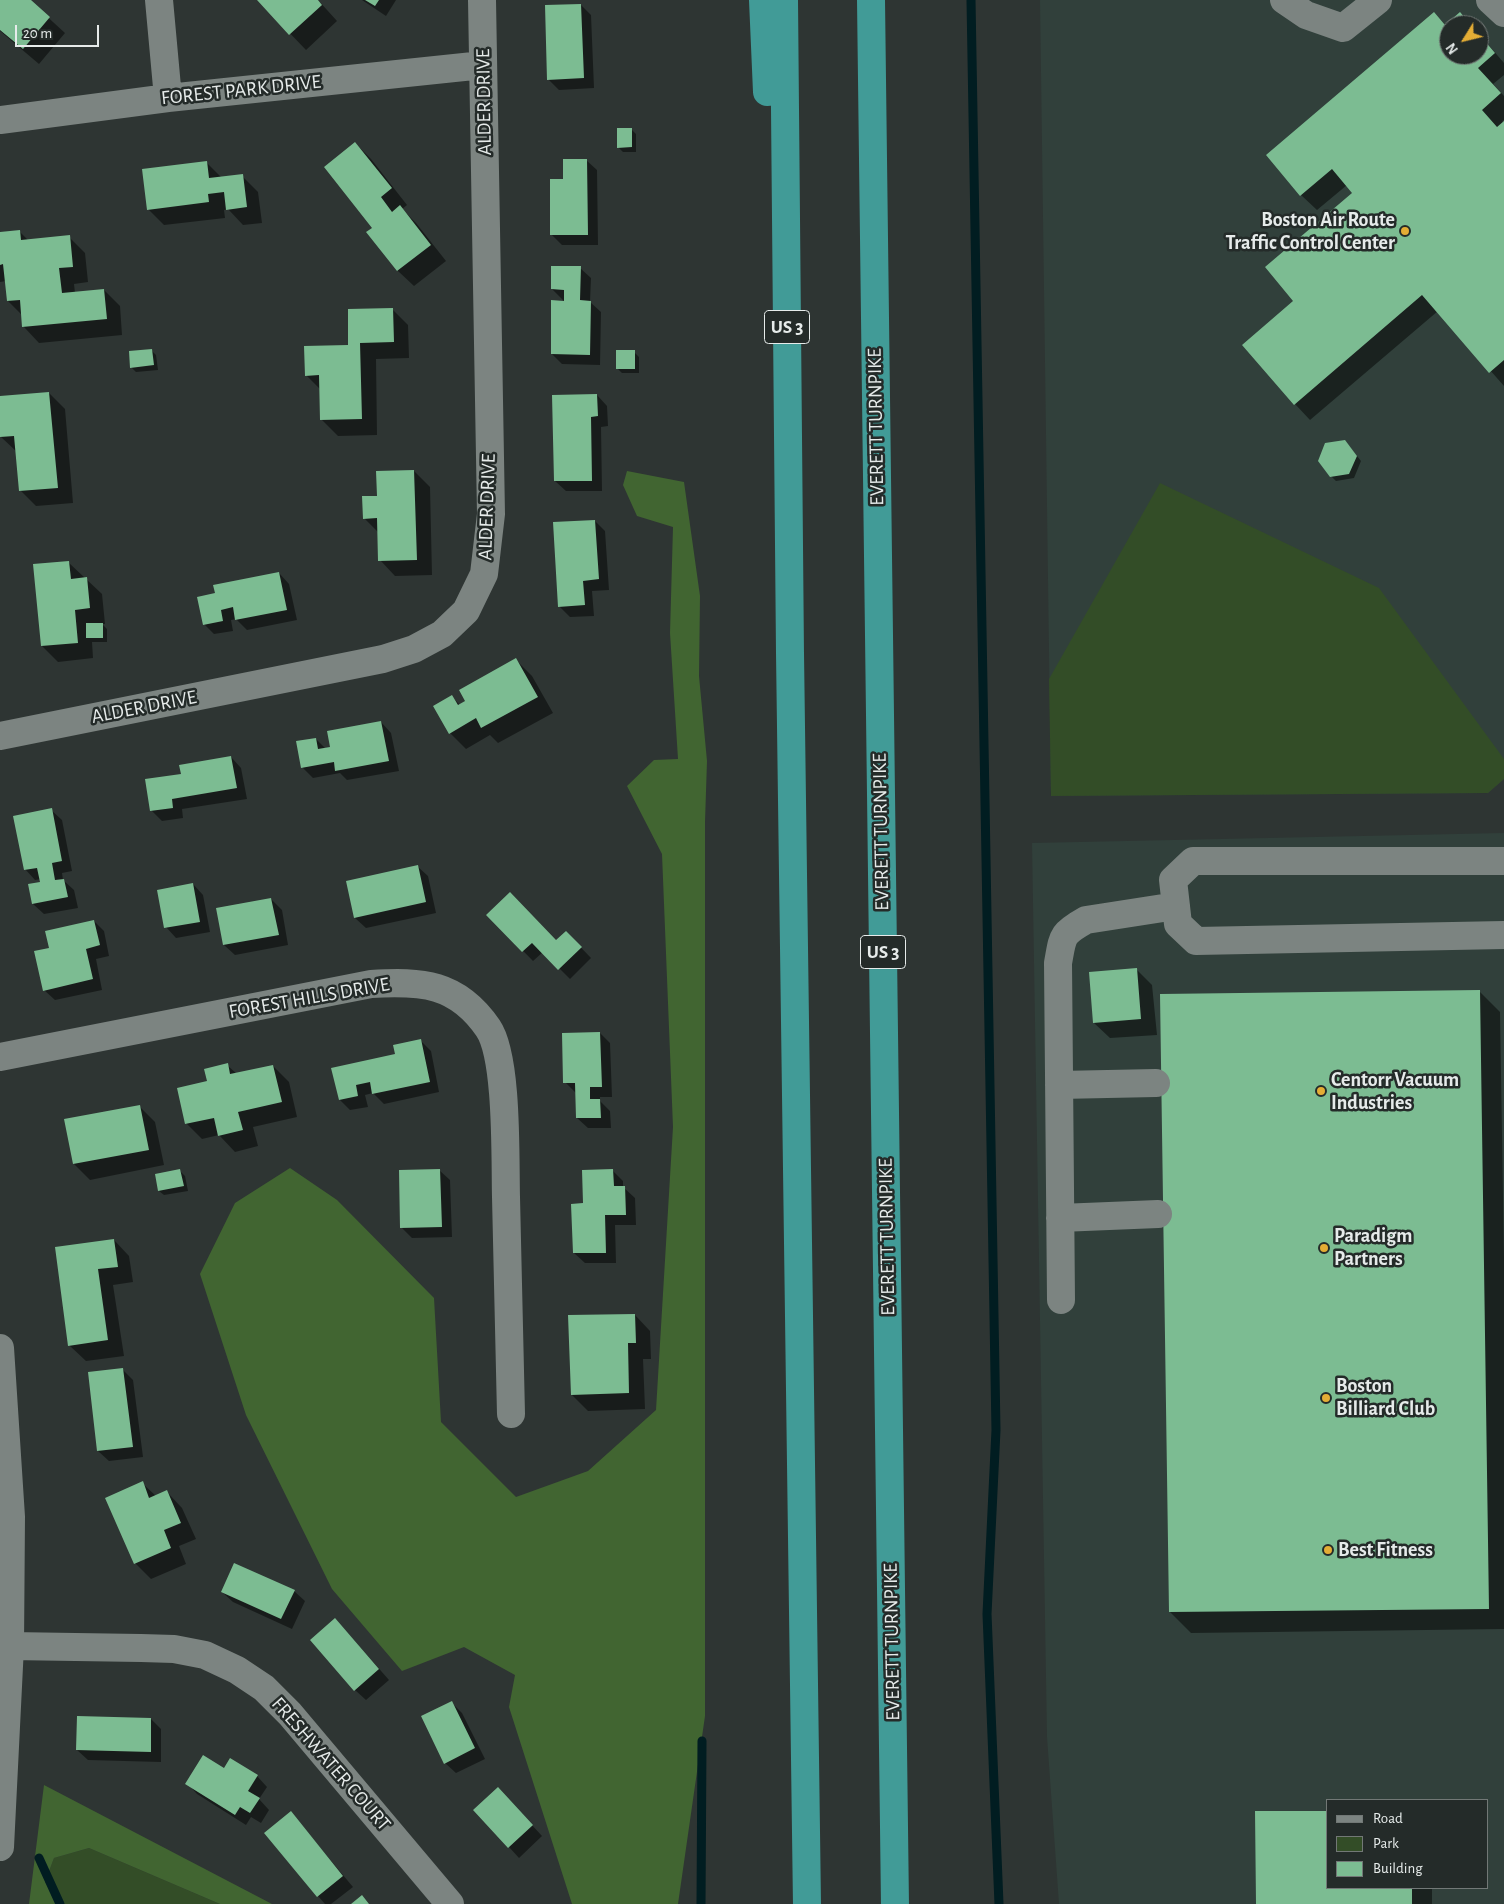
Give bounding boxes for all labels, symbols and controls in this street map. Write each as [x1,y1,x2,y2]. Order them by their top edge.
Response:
scale bar [18,15,101,47]
north arrow [1439,15,1489,65]
text: 20 m [23,26,52,41]
text: N [1444,40,1461,56]
street label: ALDER DRIVE [471,48,497,156]
street label: FOREST PARK DRIVE [160,70,322,110]
place label: Boston Air Route Traffic Control Center [1225,208,1395,255]
marker: Boston Air Route Traffic Control Center [1399,225,1411,237]
road number: US 3 [764,311,810,344]
street label: EVERETT TURNPIKE [863,348,889,506]
street label: ALDER DRIVE [473,453,501,561]
street label: ALDER DRIVE [89,685,199,729]
street label: EVERETT TURNPIKE [868,753,894,911]
road number: US 3 [860,936,906,969]
street label: FOREST HILLS DRIVE [227,972,391,1024]
place label: Centorr Vacuum Industries [1331,1068,1459,1115]
marker: Centorr Vacuum Industries [1315,1085,1327,1097]
street label: EVERETT TURNPIKE [874,1158,900,1316]
place label: Paradigm Partners [1334,1224,1412,1271]
marker: Paradigm Partners [1318,1242,1330,1254]
place label: Boston Billiard Club [1336,1374,1435,1421]
marker: Boston Billiard Club [1320,1392,1332,1404]
place label: Best Fitness [1338,1538,1433,1562]
marker: Best Fitness [1322,1544,1334,1556]
street label: EVERETT TURNPIKE [879,1563,905,1721]
street label: FRESHWATER COURT [266,1692,396,1836]
legend [1326,1799,1489,1889]
text: Road [1373,1811,1403,1826]
text: Park [1373,1836,1399,1851]
text: Building [1373,1861,1423,1876]

